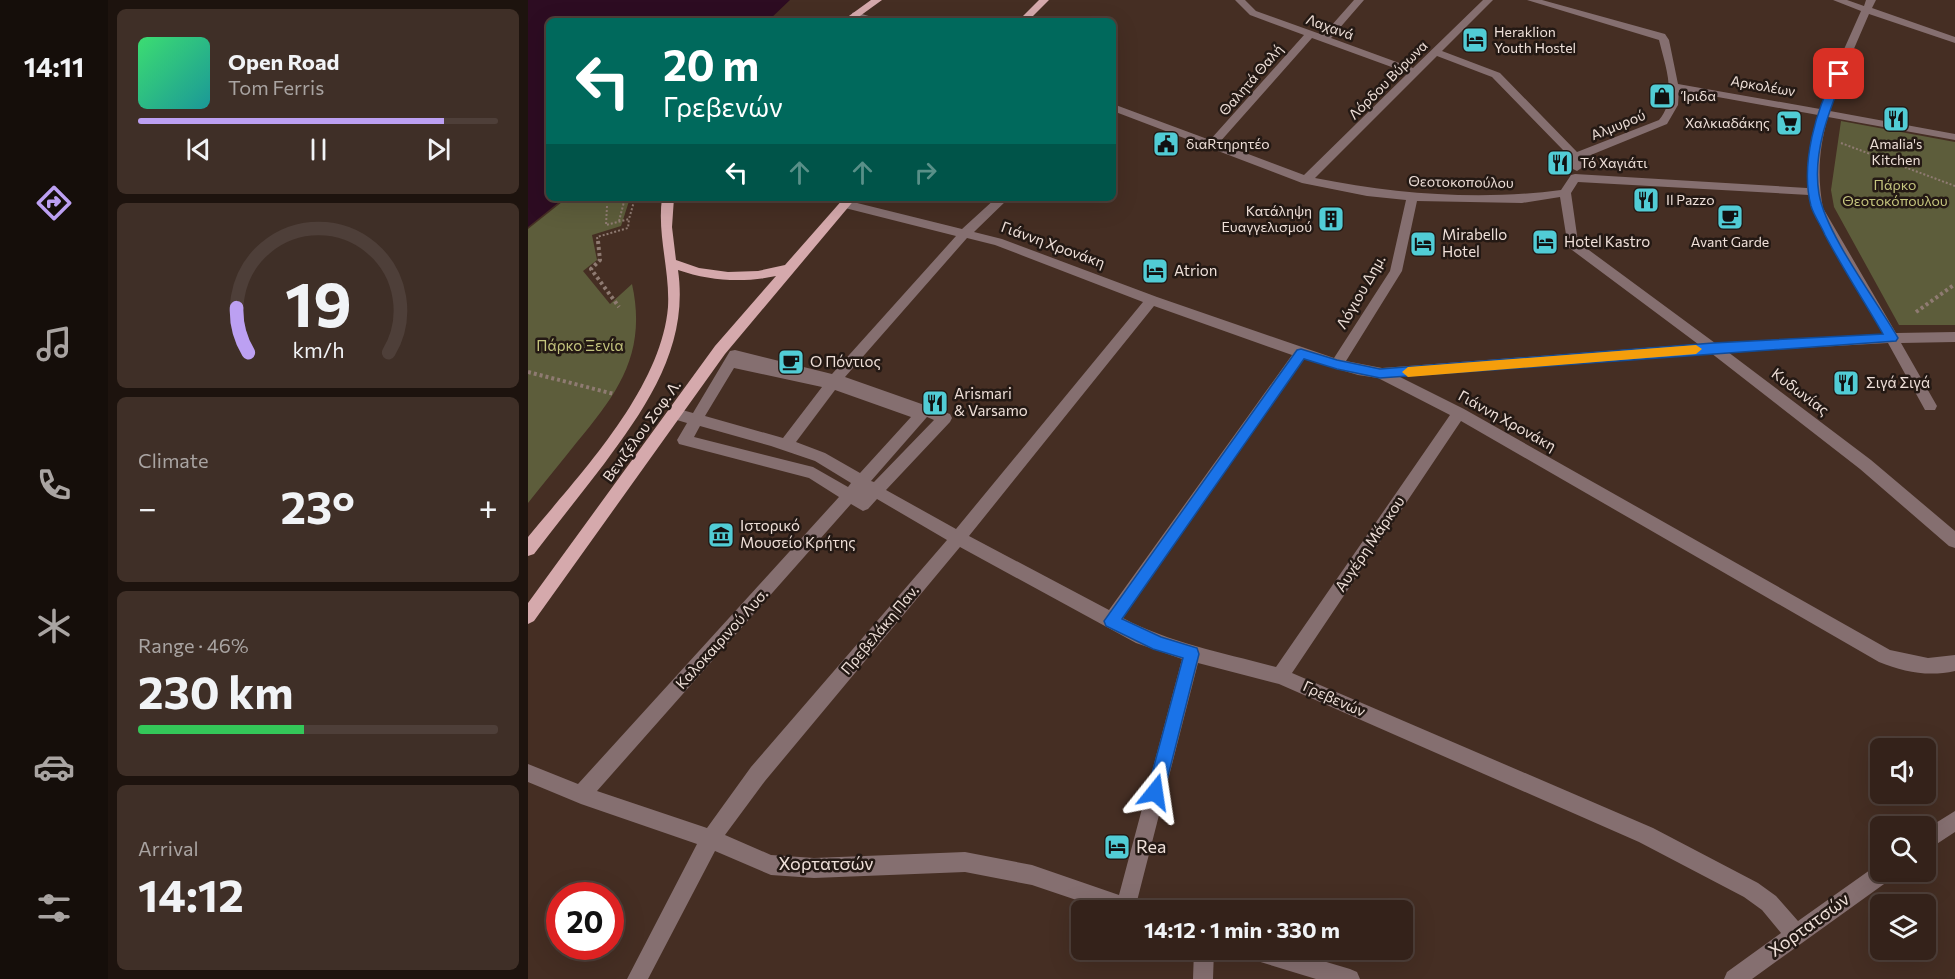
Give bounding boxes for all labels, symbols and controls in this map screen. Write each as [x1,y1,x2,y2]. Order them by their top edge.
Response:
street label: Λαχανά [1304,10,1356,43]
place label: Heraklion Youth Hostel [1494,23,1576,56]
hotel icon: Heraklion Youth Hostel [1460,25,1490,55]
street label: Λόρδου Βύρωνα [1345,37,1431,123]
text: 20 m [663,38,759,90]
street label: Θαλητά Θαλή [1215,41,1286,119]
icon: left [564,42,642,120]
text: Open Road [228,48,339,75]
pin [1813,48,1864,99]
text: 14:11 [24,50,84,83]
icon: arrive [1822,57,1855,90]
street label: Αρκολέων [1729,71,1797,100]
text: Tom Ferris [228,75,324,99]
shop icon: Ίριδα [1647,81,1677,111]
place label: Ίριδα [1680,87,1716,104]
text: Γρεβενών [663,90,783,123]
restaurant icon: Amalia's Kitchen [1881,104,1911,134]
street label: Αλμυρού [1588,106,1648,143]
supermarket icon: Χαλκιαδάκης [1774,108,1804,138]
place label: Χαλκιαδάκης [1685,114,1770,131]
public building icon: διαRτηρητέο [1151,129,1181,159]
icon: previous [182,133,215,166]
icon: pause [302,133,335,166]
icon: next [422,133,455,166]
place label: διαRτηρητέο [1186,135,1270,152]
place label: Amalia's Kitchen [1870,135,1922,168]
restaurant icon: Τό Χαγιάτι [1545,148,1575,178]
place label: Τό Χαγιάτι [1580,154,1648,171]
icon: left [720,156,753,189]
icon: ahead [783,156,816,189]
icon: ahead [846,156,879,189]
icon: right [909,156,942,189]
street label: Θεοτοκοπούλου [1408,172,1514,191]
park label: Πάρκο Θεοτοκόπουλου [1842,176,1948,209]
icon: directions [33,182,75,224]
restaurant icon: Il Pazzo [1631,185,1661,215]
place label: Il Pazzo [1666,191,1715,208]
place label: Κατάληψη Ευαγγελισμού [1222,202,1312,235]
cafe icon: Avant Garde [1715,202,1745,232]
building icon: Κατάληψη Ευαγγελισμού [1316,204,1346,234]
street label: Γιάννη Χρονάκη [999,217,1108,271]
place label: Mirabello Hotel [1442,225,1507,260]
hotel icon: Hotel Kastro [1530,227,1560,257]
hotel icon: Mirabello Hotel [1408,229,1438,259]
place label: Hotel Kastro [1564,232,1650,250]
place label: Avant Garde [1691,233,1769,250]
street label: Λόγιου Δημ. [1332,251,1389,332]
hotel icon: Atrion [1140,256,1170,286]
place label: Atrion [1174,261,1217,279]
text: 19 [285,264,351,340]
icon: music [33,323,75,365]
text: km/h [292,336,344,362]
park label: Πάρκο Ξενία [536,336,624,354]
cafe icon: Ο Πόντιος [776,347,806,377]
place label: Ο Πόντιος [810,352,881,370]
street label: Κυδωνίας [1768,364,1833,419]
restaurant icon: Σιγά Σιγά [1831,368,1861,398]
place label: Σιγά Σιγά [1866,373,1930,391]
street label: Βενιζέλου Σοφ. Λ. [598,376,684,485]
place label: Arismari & Varsamo [954,384,1028,419]
street label: Γιάννη Χρονάκη [1455,386,1560,454]
restaurant icon: Arismari & Varsamo [920,388,950,418]
text: Climate [138,448,208,472]
icon: phone [33,464,75,506]
text: 23° [281,478,355,533]
text: − [138,486,157,527]
text: + [479,486,498,527]
street label: Αυγέρη Μάρκου [1331,492,1408,595]
place label: Ιστορικό Μουσείο Κρήτης [740,516,856,551]
museum icon: Ιστορικό Μουσείο Κρήτης [706,520,736,550]
street label: Πρεβελάκη Παν. [837,581,922,678]
street label: Καλοκαιρινού Λυσ. [671,584,771,692]
icon: climate [33,605,75,647]
text: Range · 46% [138,633,249,657]
text: 230 km [138,663,293,718]
street label: Γρεβενών [1300,676,1369,720]
map controls [1870,738,1936,960]
button: sound [1870,738,1936,804]
icon: car [33,746,75,788]
position arrow [1123,760,1187,824]
button: search [1870,816,1936,882]
hotel icon: Rea [1102,832,1132,862]
place label: Rea [1136,835,1166,857]
text: Arrival [138,836,199,860]
street label: Χορτατσών [779,852,873,874]
text: 14:12 [138,866,244,921]
speed limit sign: 20 [546,882,624,960]
icon: filters [33,887,75,929]
street label: Χορτατσών [1764,887,1853,961]
button: layers [1870,894,1936,960]
text: 14:12 · 1 min · 330 m [1144,916,1340,943]

